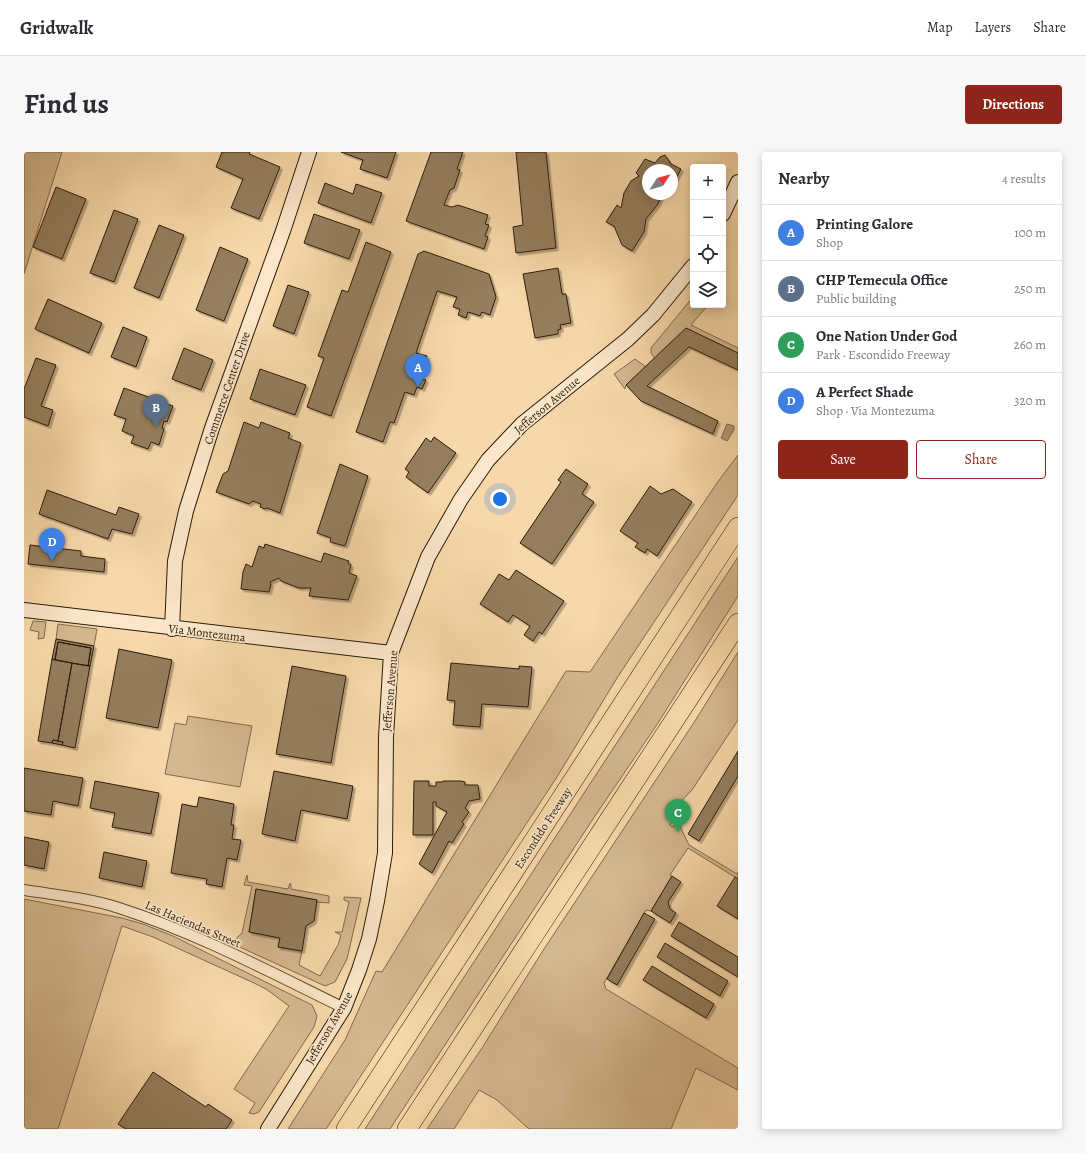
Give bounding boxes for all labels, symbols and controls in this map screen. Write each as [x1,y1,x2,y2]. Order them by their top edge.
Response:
text: Gridwalk [20,15,93,41]
text: Map [927,18,953,37]
text: Layers [975,18,1011,37]
text: Share [1033,18,1066,37]
text: Find us [24,85,109,123]
button: Directions [965,85,1062,124]
north arrow [642,164,678,200]
map controls [690,164,726,308]
button: + [690,164,726,200]
text: Nearby [778,167,829,190]
text: 4 results [1002,170,1046,187]
button: − [690,200,726,236]
text: Printing Galore [816,214,913,234]
text: A [787,224,795,241]
text: 100 m [1014,224,1046,241]
text: Shop [816,234,843,251]
button: locate [690,236,726,272]
text: CHP Temecula Office [816,270,948,290]
button: layers [690,272,726,308]
text: B [787,280,795,297]
text: 250 m [1014,280,1046,297]
text: Public building [816,290,896,307]
text: One Nation Under God [816,326,957,346]
street label: Commerce Center Drive [200,330,254,446]
text: C [787,336,795,353]
text: 260 m [1013,336,1046,353]
text: Park · Escondido Freeway [816,346,950,363]
pin: A [405,354,431,387]
street label: Jefferson Avenue [511,373,583,437]
text: A Perfect Shade [816,382,914,402]
text: D [786,392,796,409]
text: 320 m [1014,392,1046,409]
pin: B [143,394,169,427]
text: Shop · Via Montezuma [816,402,935,419]
button: Save [778,440,908,479]
button: Share [916,440,1046,479]
your location [490,489,510,509]
pin: D [39,528,65,561]
street label: Via Montezuma [167,620,247,646]
street label: Jefferson Avenue [378,650,402,732]
street label: Escondido Freeway [511,784,576,872]
pin: C [665,799,691,832]
street label: Las Haciendas Street [143,897,243,951]
street label: Jefferson Avenue [302,989,356,1067]

